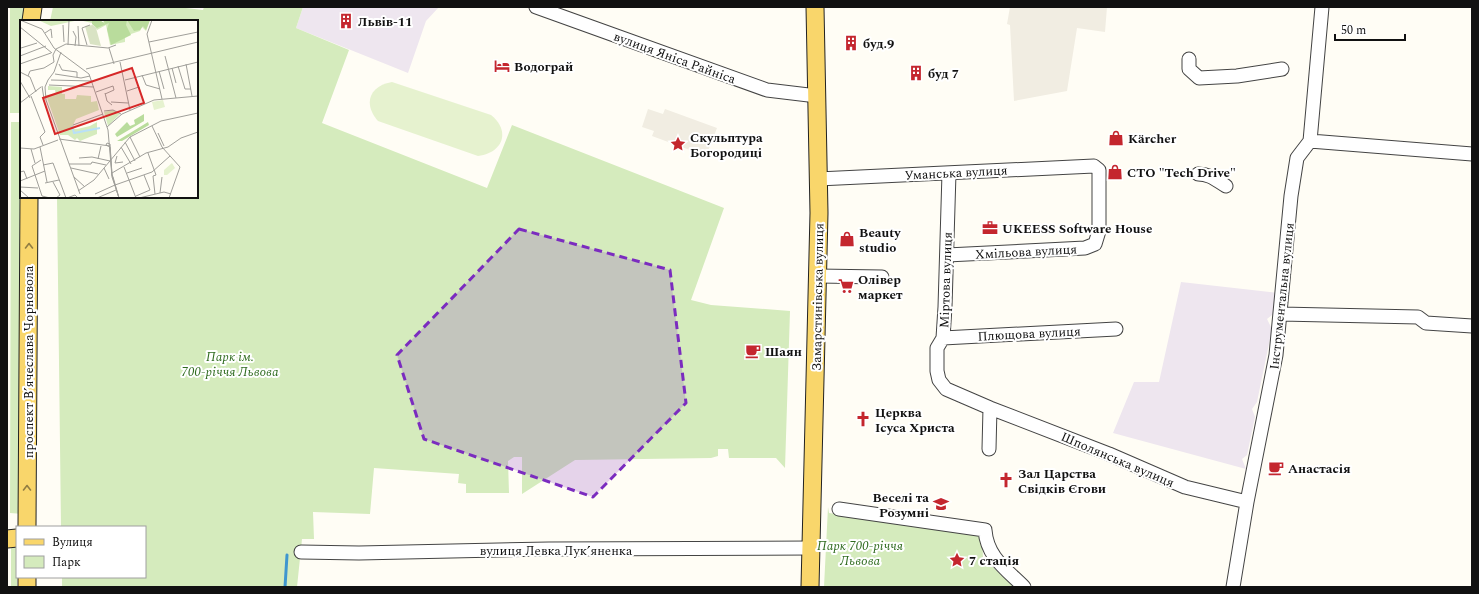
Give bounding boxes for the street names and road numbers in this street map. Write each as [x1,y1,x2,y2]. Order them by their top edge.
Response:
street label: вулиця Яніса Райніса [611,27,739,90]
street label: Уманська вулиця [904,160,1008,186]
street label: Інструментальна вулиця [1264,221,1300,371]
street label: Замарстинівська вулиця [807,223,829,371]
street label: Міртова вулиця [934,232,958,328]
street label: Хмільова вулиця [975,239,1078,265]
street label: проспект Вʼячеслава Чорновола [19,265,39,458]
street label: Плющова вулиця [977,321,1081,347]
street label: Шполянська вулиця [1058,427,1178,493]
street label: вулиця Левка Лукʼяненка [480,541,633,561]

